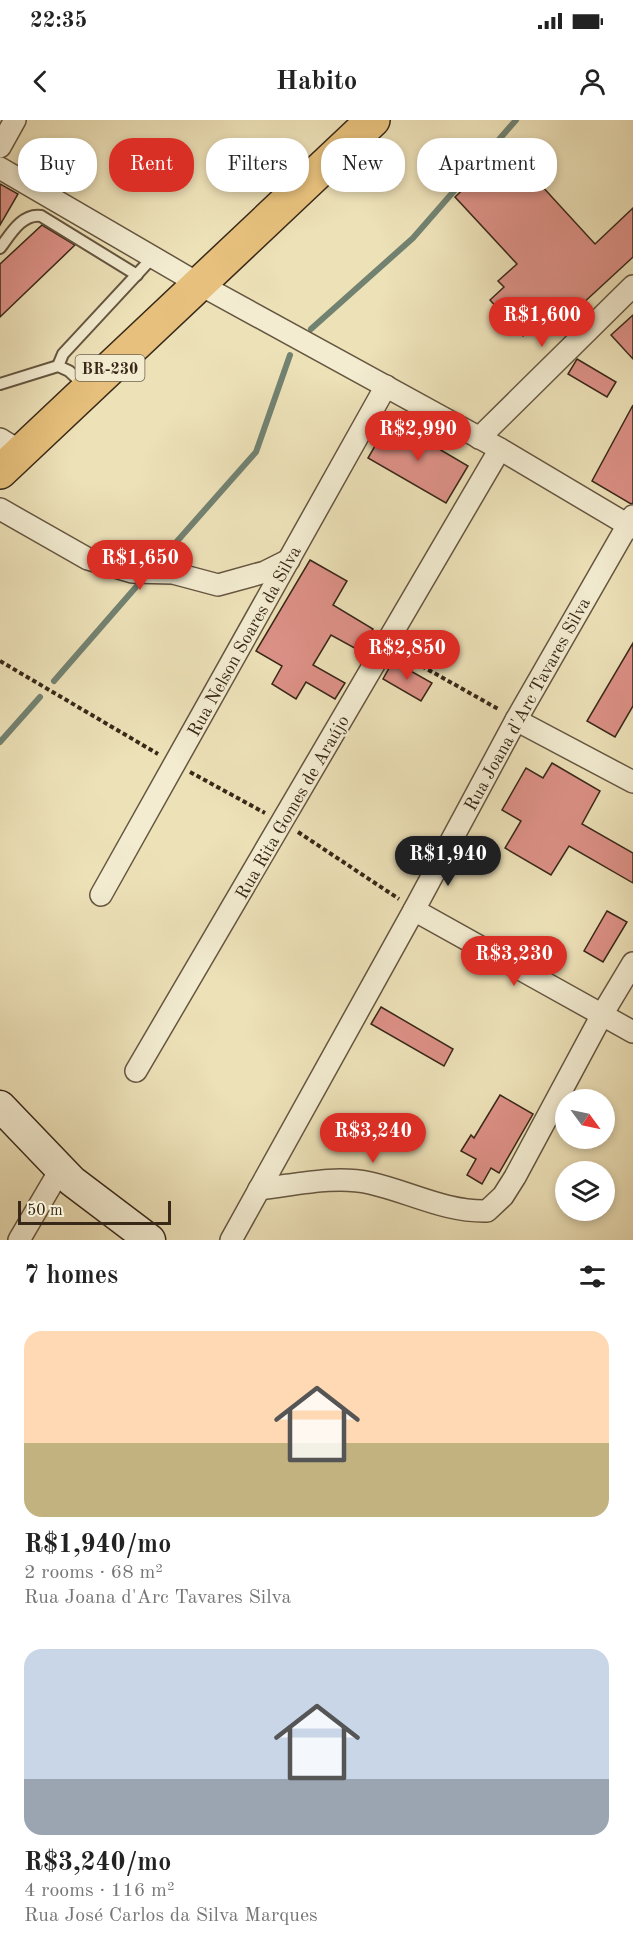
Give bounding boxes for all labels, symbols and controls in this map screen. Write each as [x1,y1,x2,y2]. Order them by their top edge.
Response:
text: 22:35 [30,10,87,32]
icon: back [24,65,57,98]
icon: person [576,65,609,98]
text: Habito [276,68,357,95]
chip: Buy [18,138,97,192]
chip: Rent [109,138,194,192]
chip: Filters [206,138,309,192]
chip: New [321,138,405,192]
chip: Apartment [417,138,557,192]
pin: R$1,600 [487,297,597,348]
text: R$1,600 [503,306,581,326]
road number: BR-230 [76,355,144,381]
pin: R$2,990 [363,411,473,462]
text: R$2,990 [379,420,457,440]
pin: R$1,650 [85,540,195,591]
street label: Rua Nelson Soares da Silva [185,543,305,740]
text: R$1,650 [101,549,179,569]
street label: Rua Joana d'Arc Tavares Silva [462,595,594,814]
pin: R$2,850 [352,630,462,681]
text: R$2,850 [368,639,446,659]
street label: Rua Rita Gomes de Araújo [233,713,353,902]
pin: R$1,940 [393,836,503,887]
text: R$1,940 [409,845,487,865]
pin: R$3,230 [459,936,569,987]
text: R$3,230 [475,945,553,965]
north arrow [555,1089,615,1149]
map controls [555,1089,615,1221]
pin: R$3,240 [318,1113,428,1164]
text: R$3,240 [334,1122,412,1142]
button: layers [555,1161,615,1221]
scale bar [18,1198,171,1226]
text: 50 m [27,1203,63,1219]
icon: filters [576,1260,609,1293]
text: 7 homes [24,1263,118,1289]
icon: home [263,1370,371,1478]
text: R$1,940/mo [24,1532,171,1558]
text: 2 rooms · 68 m² [24,1563,163,1583]
text: Rua Joana d'Arc Tavares Silva [24,1588,291,1608]
icon: home [263,1688,371,1796]
text: R$3,240/mo [24,1850,171,1876]
text: 4 rooms · 116 m² [24,1881,174,1901]
text: Rua José Carlos da Silva Marques [24,1906,318,1926]

